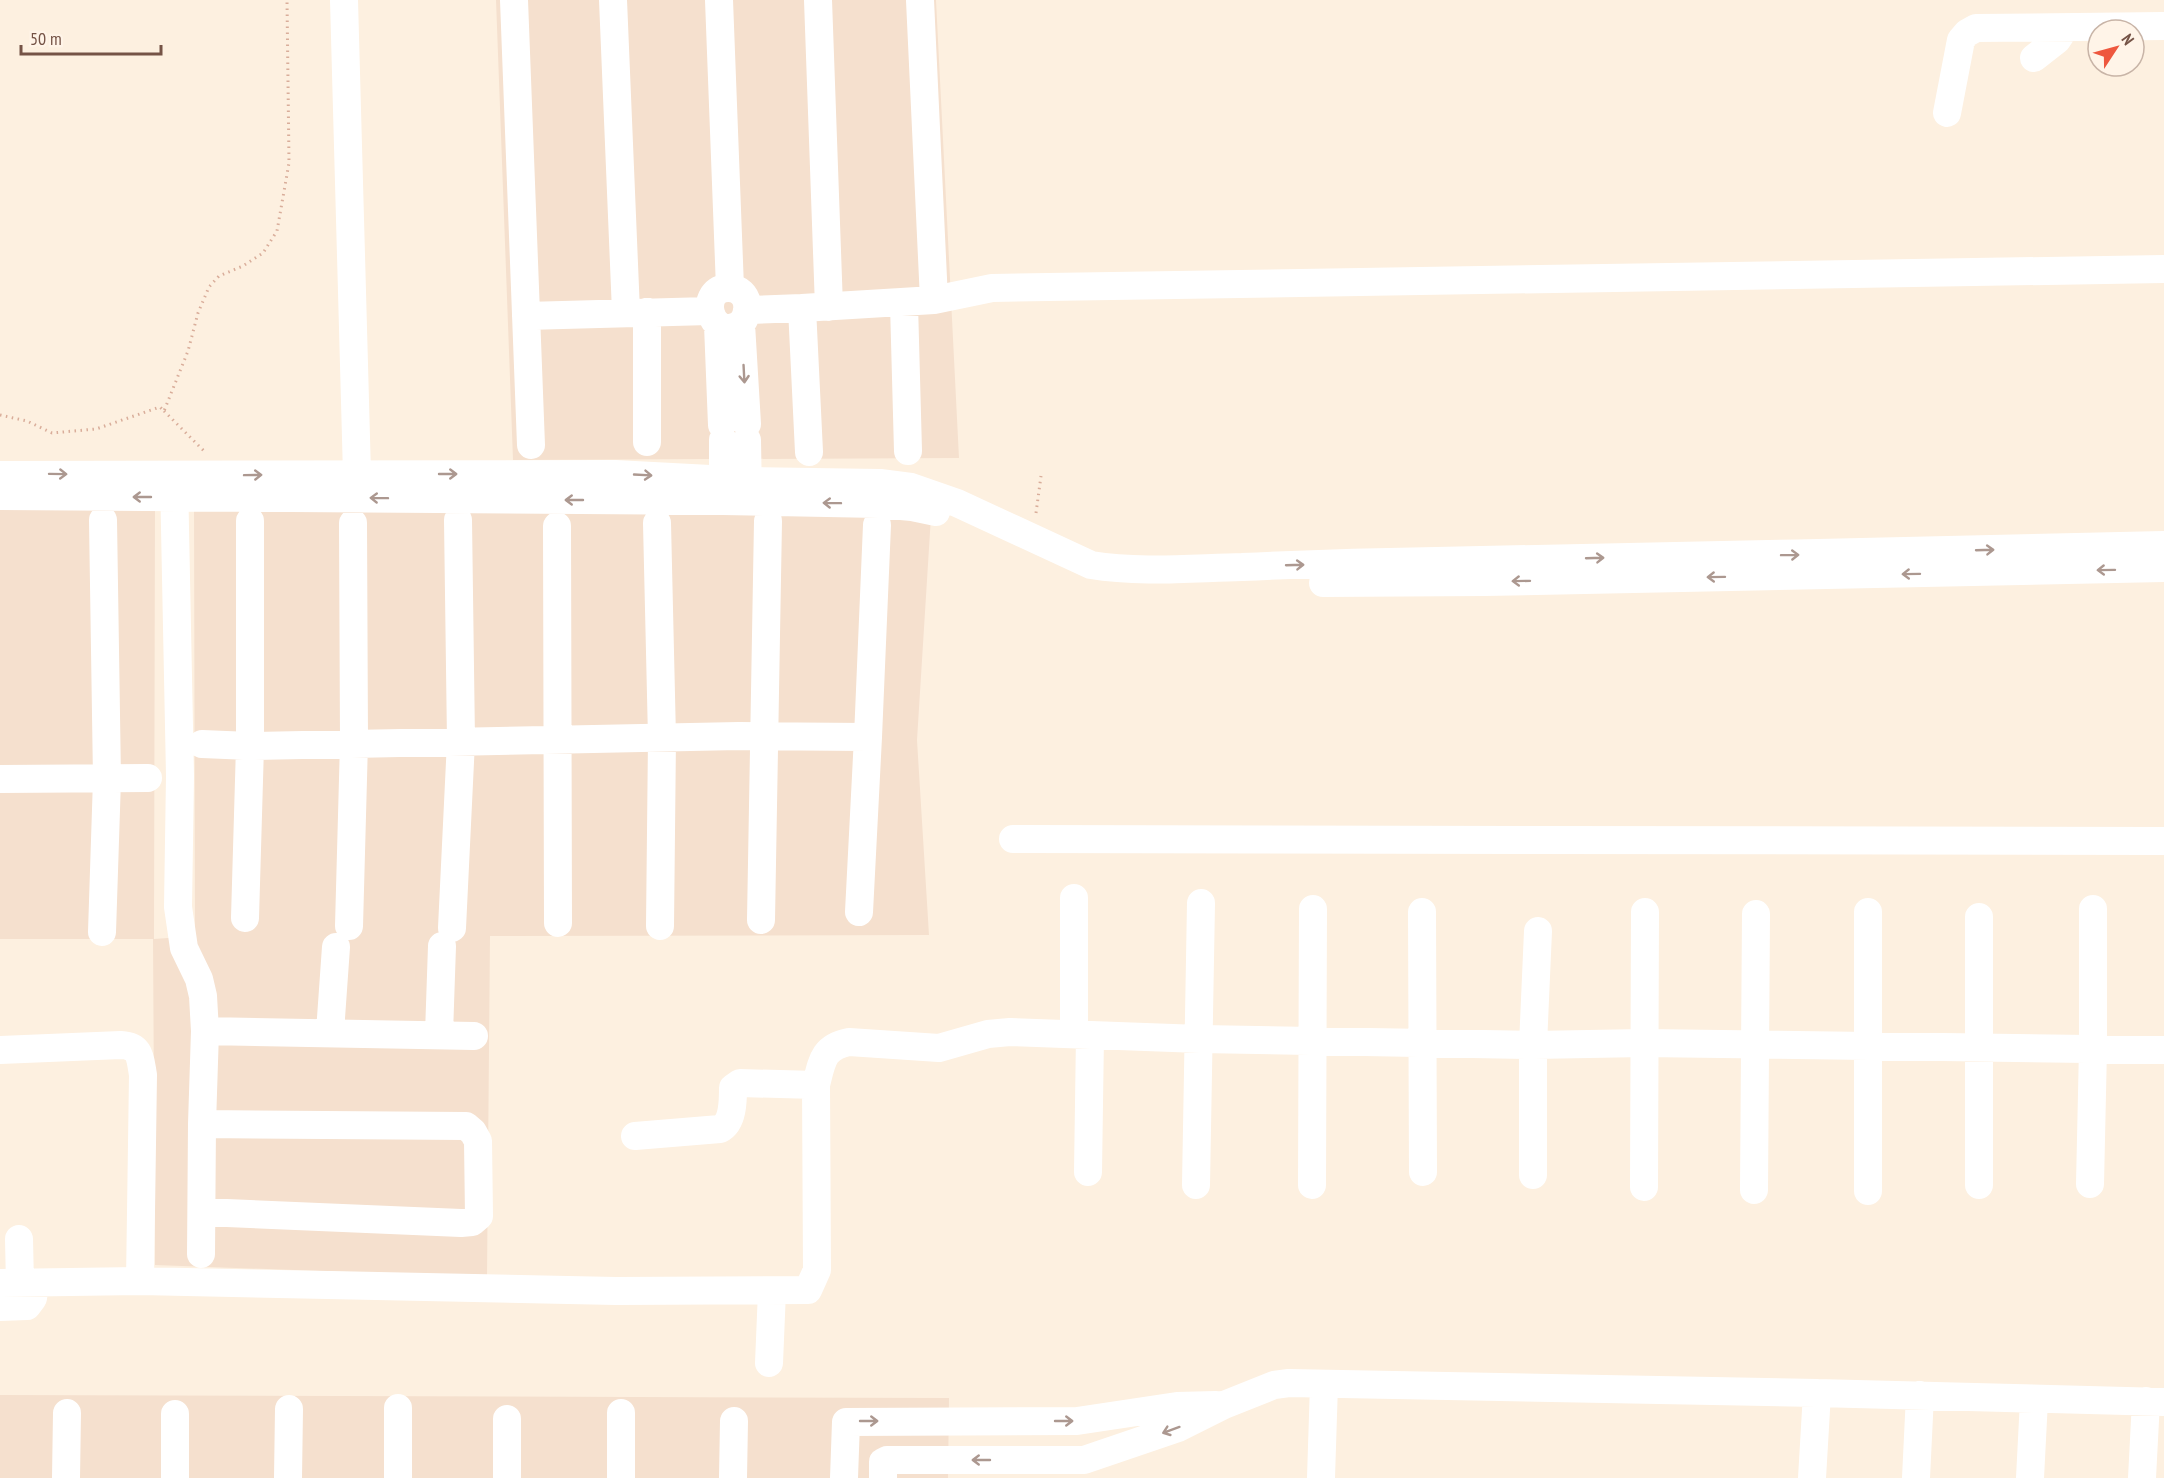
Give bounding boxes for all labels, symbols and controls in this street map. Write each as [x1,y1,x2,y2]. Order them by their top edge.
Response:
scale bar [21,18,160,56]
north arrow [2086,18,2146,78]
text: 50 m [30,27,62,50]
text: N [2118,30,2139,49]
one-way arrow [738,364,749,384]
one-way arrow [48,468,68,480]
one-way arrow [438,468,458,480]
one-way arrow [243,469,263,481]
one-way arrow [633,470,653,481]
one-way arrow [133,491,153,503]
one-way arrow [370,492,390,504]
one-way arrow [565,494,585,506]
one-way arrow [823,497,843,509]
one-way arrow [1974,545,1994,556]
one-way arrow [1779,549,1799,561]
one-way arrow [1584,552,1604,563]
one-way arrow [1284,559,1304,570]
one-way arrow [2096,564,2116,575]
one-way arrow [1901,568,1921,579]
one-way arrow [1706,571,1726,582]
one-way arrow [1511,575,1531,587]
one-way arrow [858,1415,878,1427]
one-way arrow [1053,1415,1073,1427]
one-way arrow [1162,1426,1181,1437]
one-way arrow [971,1454,991,1466]

